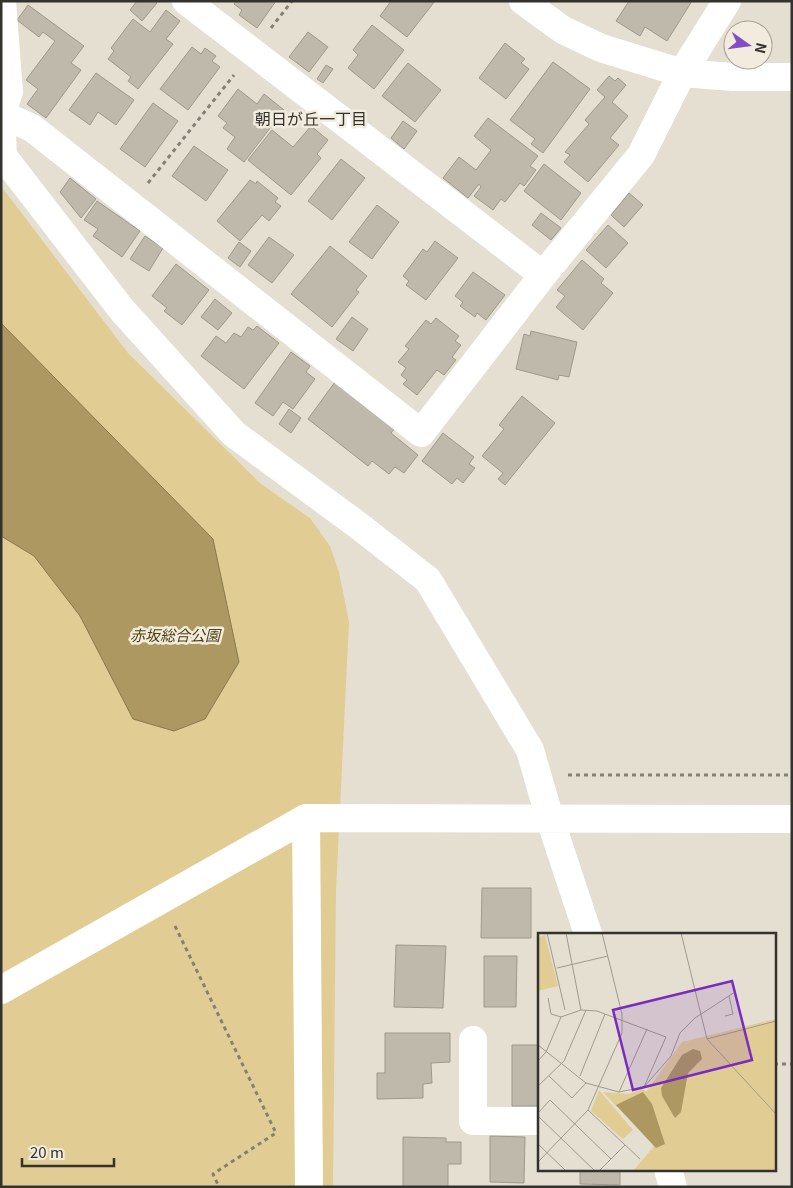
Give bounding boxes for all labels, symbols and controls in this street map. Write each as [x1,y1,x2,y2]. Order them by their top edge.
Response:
north arrow [723,20,773,70]
text: N [751,41,773,56]
district label: 朝日が丘一丁目 [255,106,367,130]
park label: 赤坂総合公園 [130,624,222,645]
inset map [538,933,776,1170]
scale bar [22,1136,115,1168]
text: 20 m [30,1141,64,1162]

